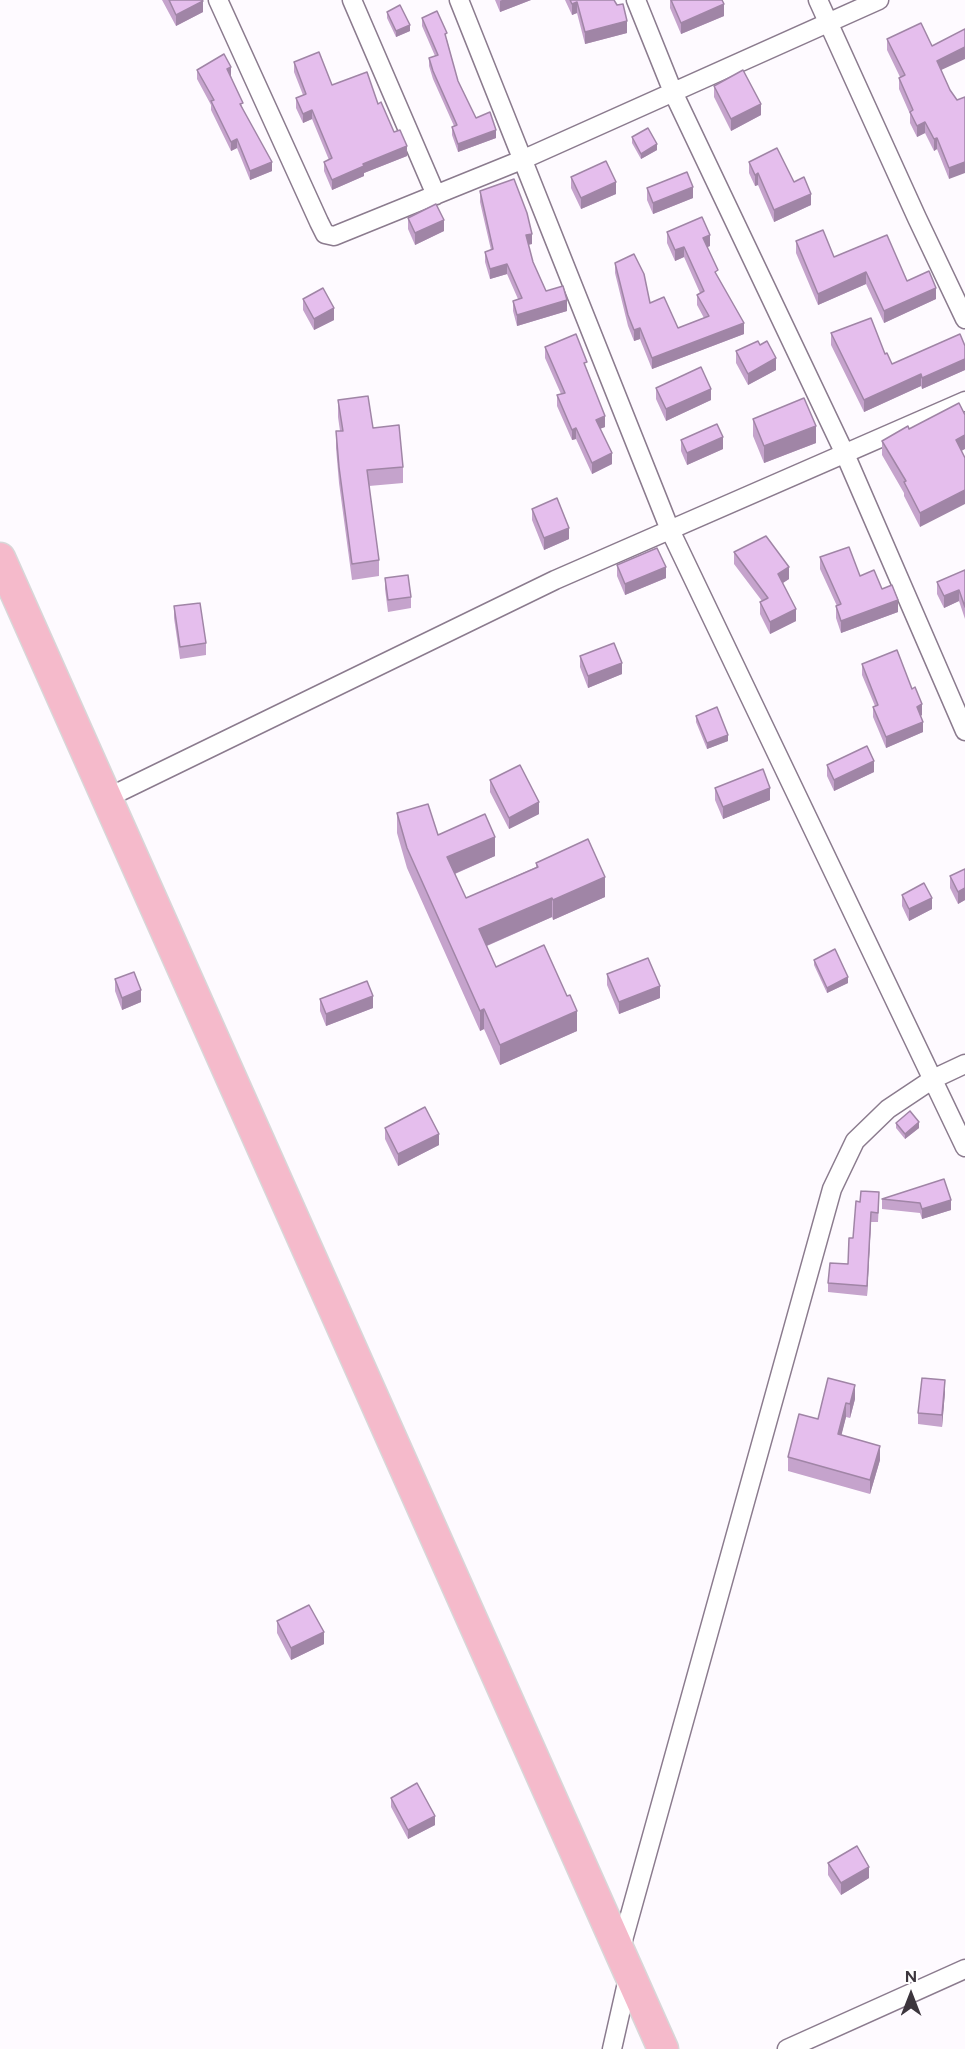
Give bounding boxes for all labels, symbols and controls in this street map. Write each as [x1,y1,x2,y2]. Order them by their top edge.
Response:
north arrow [881,1965,941,2025]
text: N [905,1967,917,1986]

